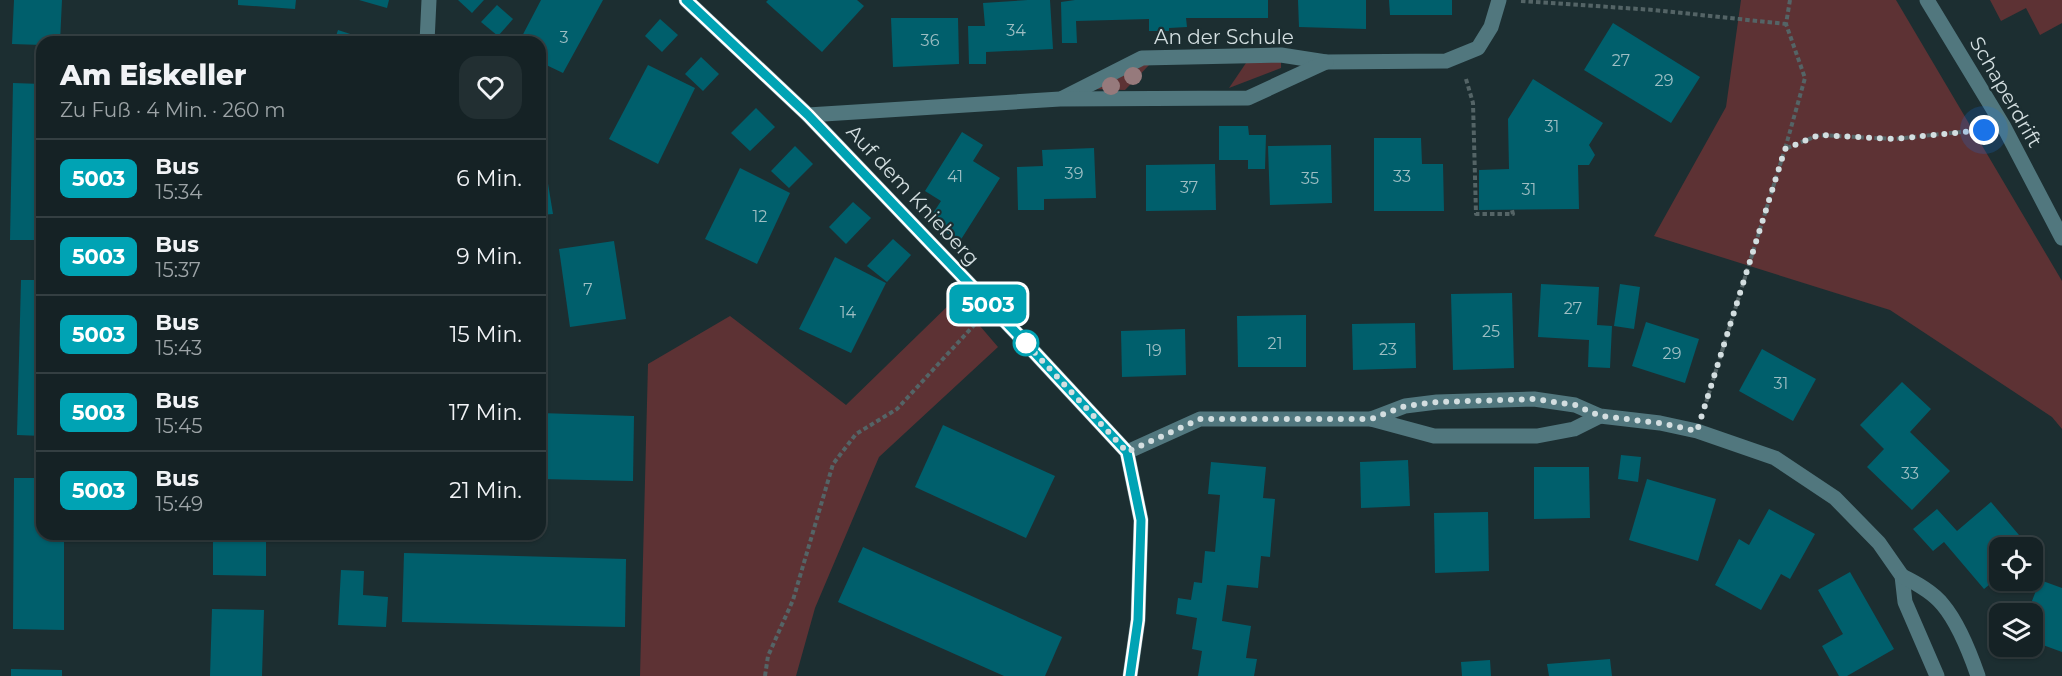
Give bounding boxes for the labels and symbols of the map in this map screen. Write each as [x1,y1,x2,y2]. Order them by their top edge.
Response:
house number: 34 [1006,21,1026,40]
street label: An der Schule [1154,25,1294,49]
house number: 3 [559,28,569,47]
house number: 36 [921,31,940,50]
street label: Schaperdrift [1965,32,2047,152]
house number: 27 [1612,51,1630,70]
house number: 29 [1655,71,1673,90]
your location [1969,115,1999,145]
house number: 31 [1545,117,1559,136]
street label: Auf dem Knieberg [842,120,984,270]
house number: 39 [1065,164,1083,183]
house number: 41 [947,167,963,186]
house number: 33 [1393,167,1411,186]
house number: 35 [1301,169,1319,188]
house number: 37 [1180,178,1198,197]
house number: 31 [1522,180,1536,199]
house number: 12 [753,207,767,226]
house number: 7 [583,280,593,299]
line badge: 5003 [946,284,1030,324]
house number: 27 [1564,299,1582,318]
house number: 14 [840,303,857,322]
house number: 25 [1482,322,1500,341]
unlabelled marker [1013,330,1039,356]
house number: 21 [1268,334,1282,353]
house number: 23 [1379,340,1397,359]
house number: 19 [1146,341,1162,360]
house number: 29 [1663,344,1681,363]
house number: 31 [1774,374,1788,393]
house number: 33 [1901,464,1919,483]

